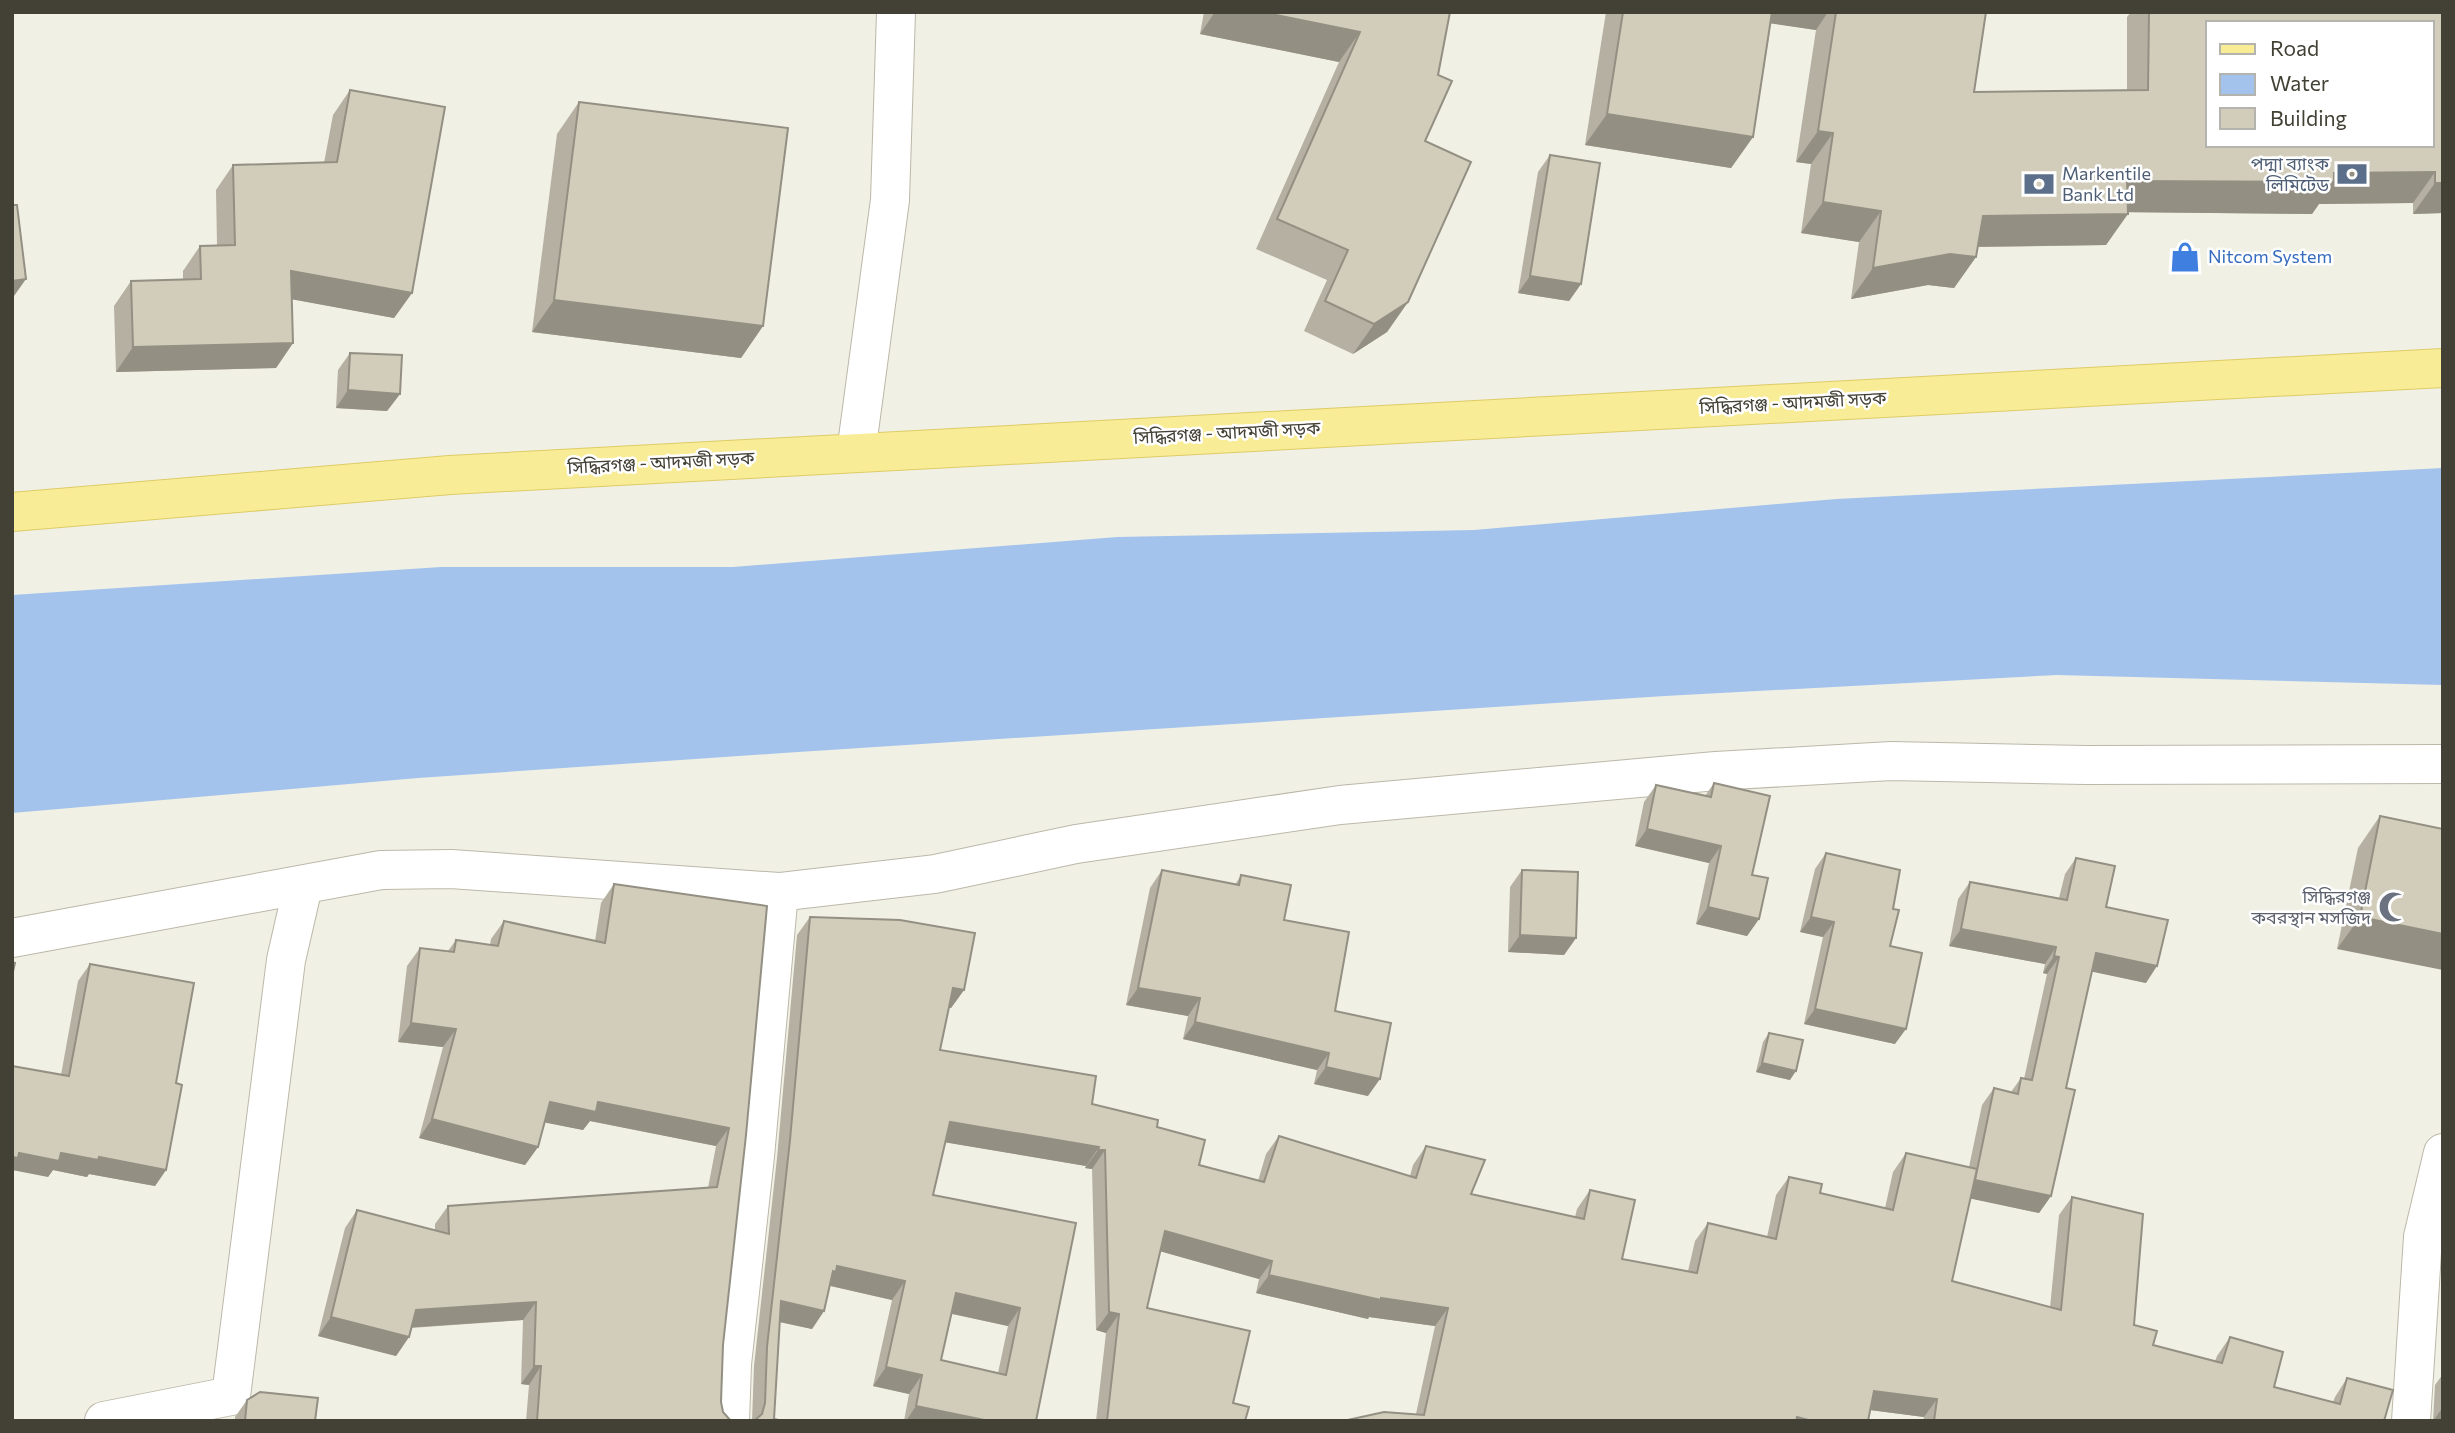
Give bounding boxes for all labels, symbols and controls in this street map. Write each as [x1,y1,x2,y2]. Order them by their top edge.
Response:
legend [2206,21,2434,147]
text: Road [2270,35,2319,60]
text: Water [2270,70,2329,95]
text: Building [2270,105,2347,130]
place label: পদ্মা ব্যাংক লিমিটেড [2251,152,2329,195]
bank icon: পদ্মা ব্যাংক লিমিটেড [2335,157,2369,191]
place label: Markentile Bank Ltd [2062,162,2151,205]
bank icon: Markentile Bank Ltd [2022,167,2056,201]
shop icon: Nitcom System [2168,240,2202,274]
place label: Nitcom System [2208,245,2332,267]
street label: সিদ্ধিরগঞ্জ - আদমজী সড়ক [1698,386,1887,418]
street label: সিদ্ধিরগঞ্জ - আদমজী সড়ক [1132,416,1321,448]
street label: সিদ্ধিরগঞ্জ - আদমজী সড়ক [566,446,755,478]
place label: সিদ্ধিরগঞ্জ কবরস্থান মসজিদ [2250,885,2372,928]
mosque icon: সিদ্ধিরগঞ্জ কবরস্থান মসজিদ [2377,890,2411,924]

